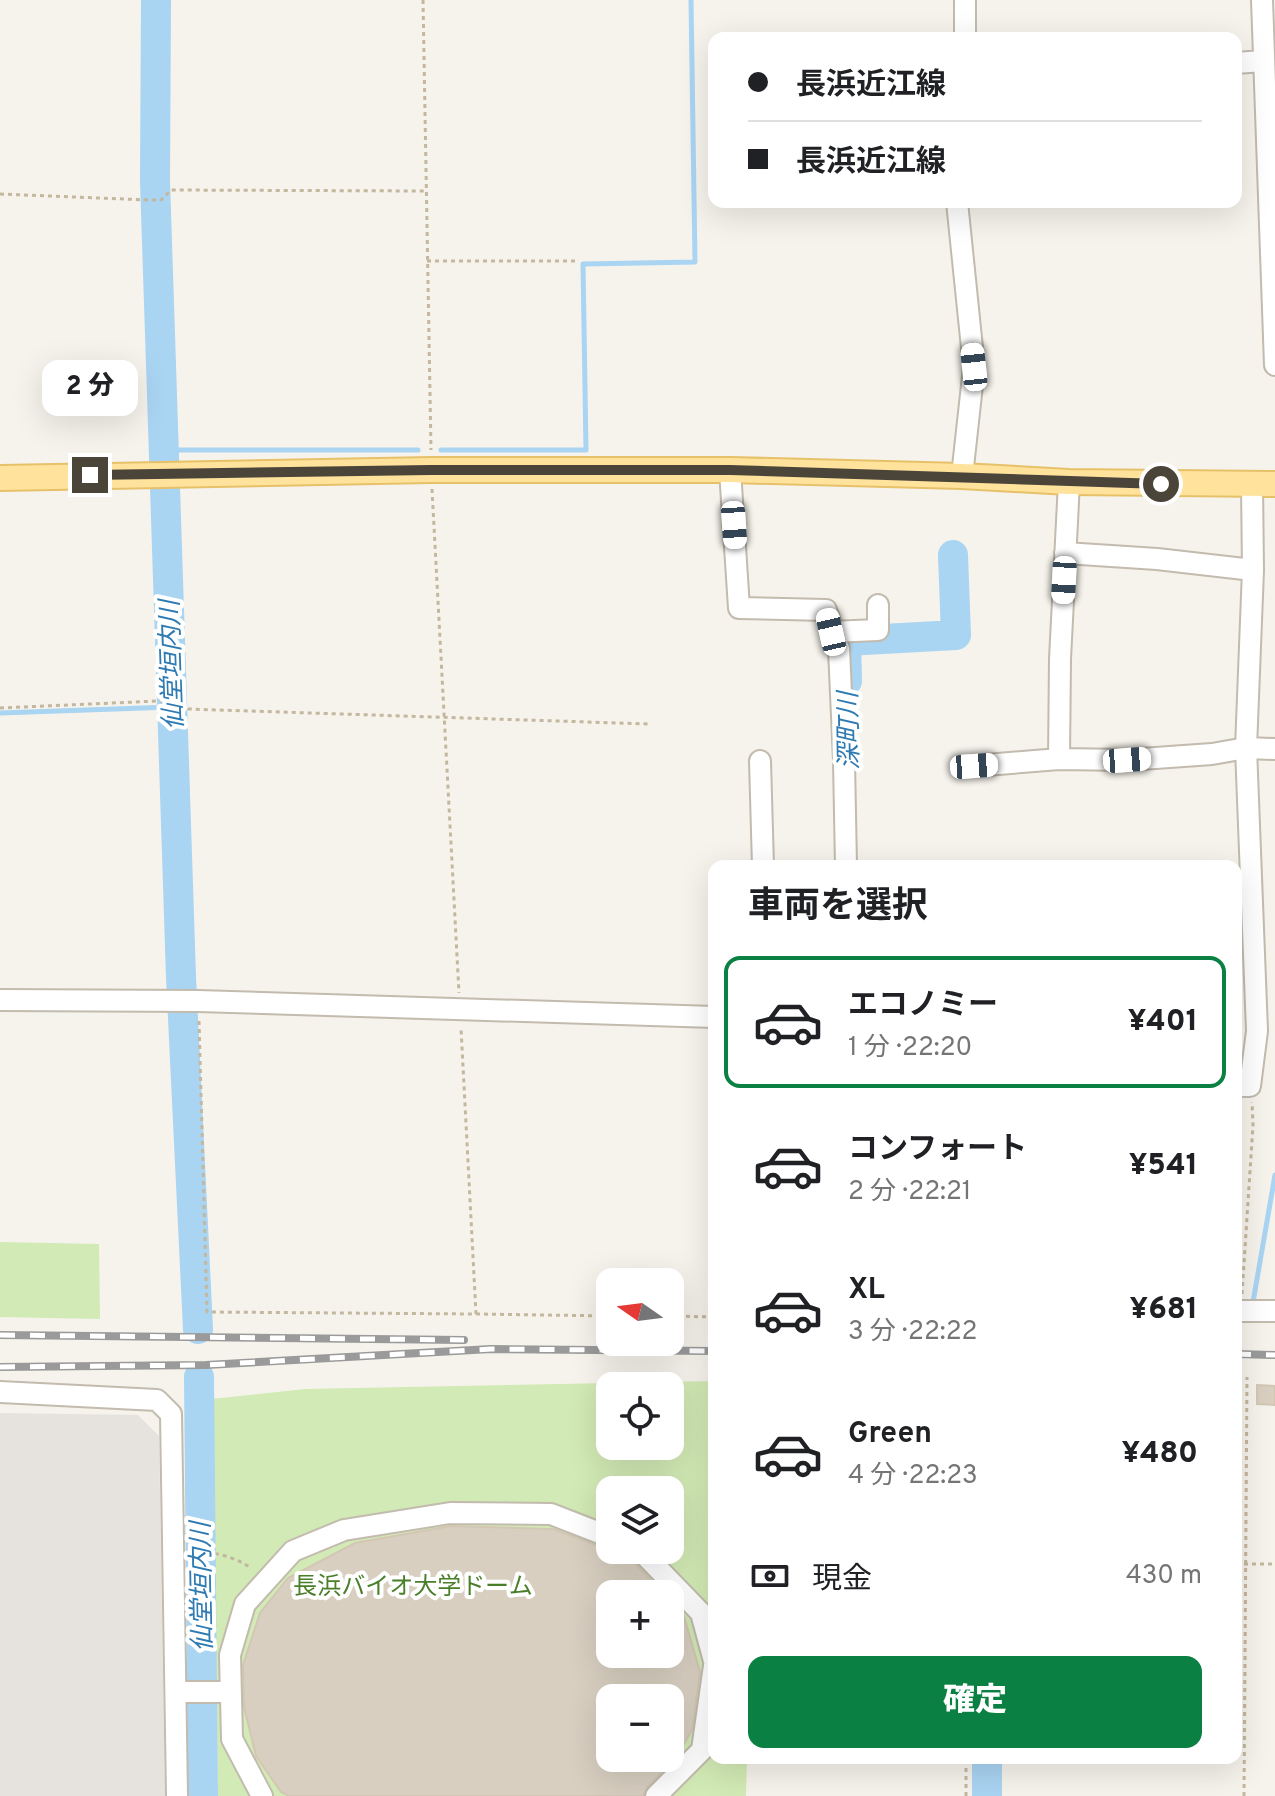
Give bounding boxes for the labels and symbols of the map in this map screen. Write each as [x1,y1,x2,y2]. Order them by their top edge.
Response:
car [960,342,988,392]
callout: 2 分 [42,359,138,415]
route end [72,457,108,493]
route start [1143,466,1179,502]
car [720,500,748,550]
car [1051,555,1077,605]
water label: 仙堂垣内川 [155,596,192,730]
car [814,606,848,658]
water label: 深町川 [833,689,868,770]
car [1102,746,1152,774]
car [949,752,999,780]
north arrow [596,1268,684,1356]
water label: 仙堂垣内川 [186,1519,221,1652]
park label: 長浜バイオ大学ドーム [293,1573,533,1603]

